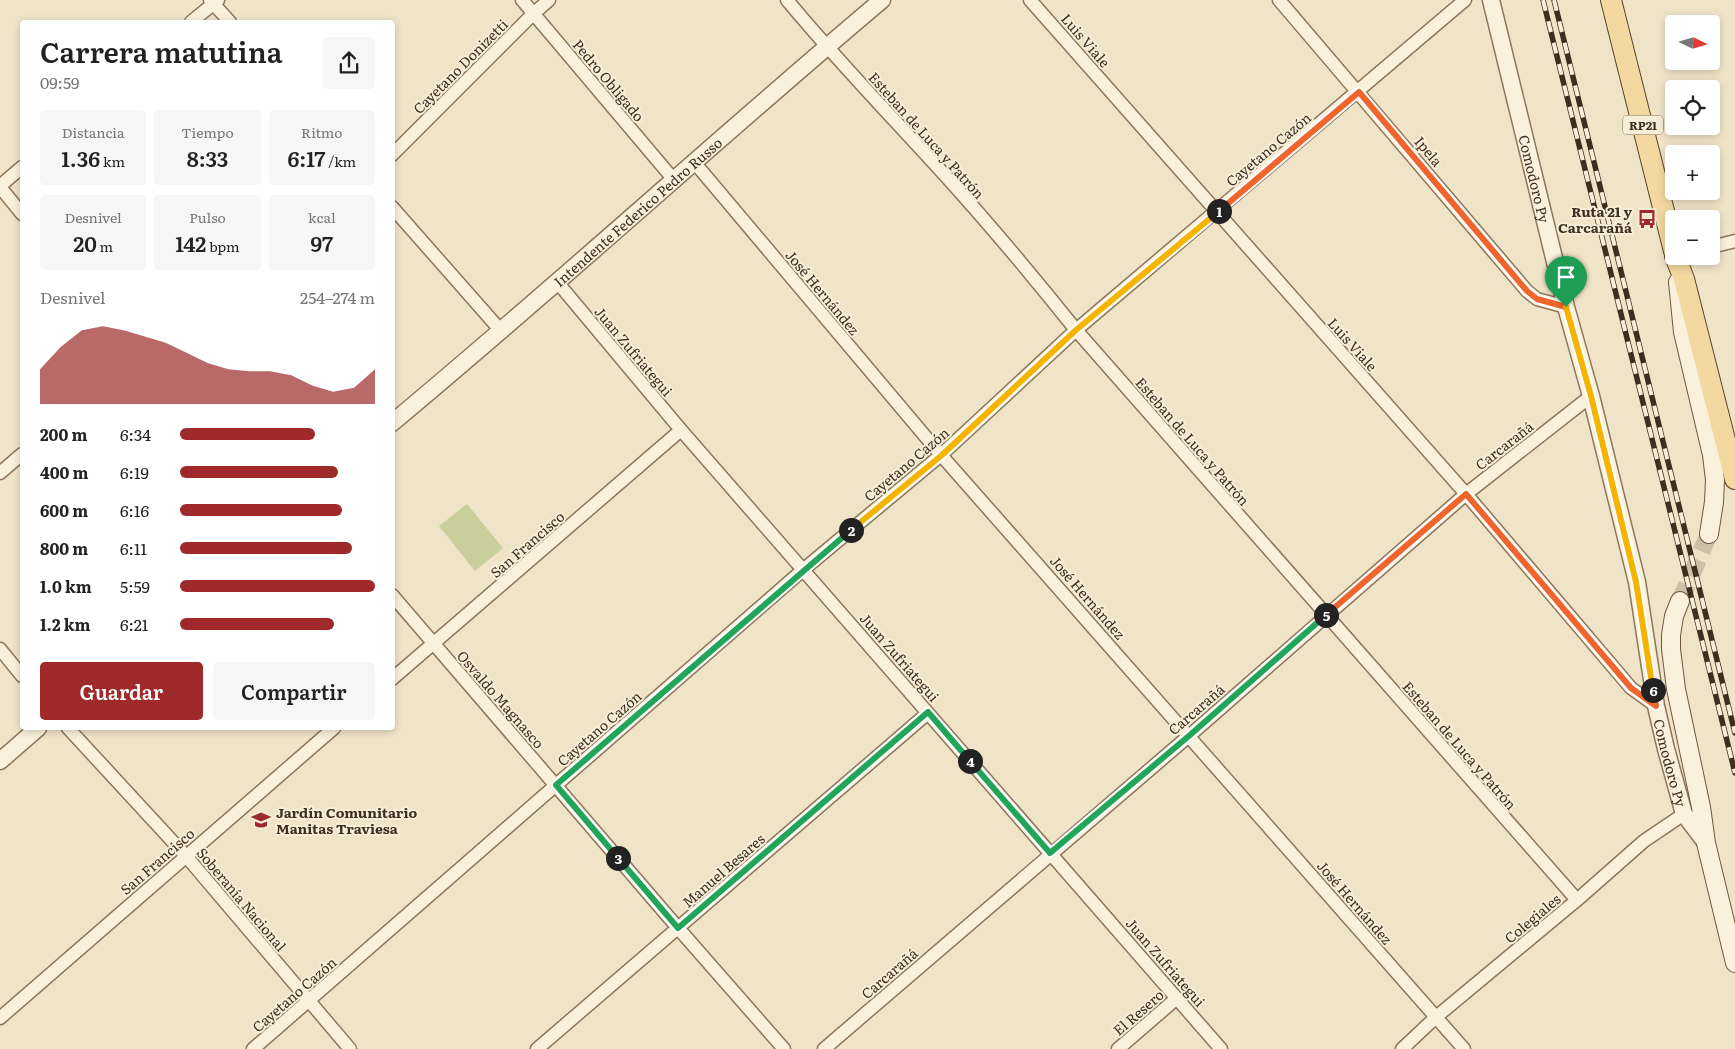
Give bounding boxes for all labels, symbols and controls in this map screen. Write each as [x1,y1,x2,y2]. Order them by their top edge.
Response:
street label: Luis Viale [1057,9,1115,71]
street label: Cayetano Donizetti [408,14,512,118]
north arrow [1665,15,1720,70]
map controls [1665,15,1720,265]
text: Carrera matutina [40,30,283,72]
street label: Pedro Obligado [569,35,649,125]
button: share [323,37,375,89]
street label: Esteban de Luca y Patrón [865,67,989,203]
text: 09:59 [40,70,79,94]
button: locate [1665,80,1720,135]
street label: Cayetano Cazón [1221,107,1315,191]
road number: RP21 [1623,116,1663,134]
text: Distancia [62,122,125,142]
text: Tiempo [181,122,234,142]
text: Ritmo [301,122,343,142]
street label: Intendente Federico Pedro Russo [549,132,726,291]
street label: Ipela [1411,132,1448,171]
street label: Comodoro Py [1514,133,1555,226]
text: 1.36 [61,142,100,173]
text: 8:33 [187,142,228,173]
text: 6:17 [287,142,325,173]
button: + [1665,145,1720,200]
text: km [100,151,125,171]
text: /km [325,151,356,171]
pin: 1 [1206,198,1232,224]
text: 1 [1217,201,1222,221]
place label: Ruta 21 y Carcarañá [1558,201,1633,237]
text: Desnivel [65,207,122,227]
text: Pulso [189,207,226,227]
text: kcal [308,207,336,227]
bus stop icon: Ruta 21 y Carcarañá [1636,208,1658,230]
button: − [1665,210,1720,265]
text: 20 [73,227,97,258]
text: 142 [175,227,206,258]
text: 97 [311,227,333,258]
text: m [97,236,113,256]
text: bpm [206,236,240,256]
street label: José Hernández [782,245,865,339]
pin [1545,256,1587,307]
icon: arrive [1552,263,1580,291]
text: Desnivel [40,285,105,309]
text: 254–274 m [300,285,375,309]
street label: Juan Zufriategui [590,302,678,400]
street label: Luis Viale [1324,313,1382,375]
street label: Esteban de Luca y Patrón [1132,372,1254,510]
street label: Carcarañá [1471,416,1538,474]
text: 200 m [40,422,87,446]
text: 6:34 [120,422,151,446]
street label: Cayetano Cazón [859,422,953,506]
text: 400 m [40,460,89,484]
text: 6:19 [120,460,149,484]
text: 600 m [40,498,88,522]
text: 6:16 [120,498,149,522]
street label: San Francisco [486,506,568,582]
pin: 2 [838,518,864,542]
text: 2 [848,520,855,540]
text: 800 m [40,536,88,560]
text: 6:11 [120,536,147,560]
street label: José Hernández [1046,551,1130,643]
text: 1.0 km [40,574,92,598]
text: 5:59 [120,574,150,598]
pin: 5 [1314,602,1338,628]
text: 5 [1323,605,1330,625]
street label: Juan Zufriategui [856,608,944,706]
text: 1.2 km [40,612,90,636]
text: 6:21 [120,612,148,636]
street label: Osvaldo Magnasco [453,646,549,752]
button: Guardar [40,662,203,720]
button: Compartir [213,662,375,720]
street label: Esteban de Luca y Patrón [1399,676,1521,814]
pin: 6 [1640,678,1666,702]
street label: Carcarañá [1163,679,1229,739]
text: 6 [1649,680,1658,700]
street label: Cayetano Cazón [553,686,645,770]
street label: Comodoro Py [1649,717,1692,810]
pin: 4 [958,748,982,774]
text: 4 [966,751,975,771]
place label: Jardín Comunitario Manitas Traviesa [276,802,417,838]
school or university icon: Jardín Comunitario Manitas Traviesa [250,809,272,831]
street label: San Francisco [116,823,198,899]
street label: Manuel Besares [677,829,769,911]
street label: Soberanía Nacional [193,843,292,955]
pin: 3 [606,846,630,870]
text: 3 [615,848,622,868]
street label: José Hernández [1313,856,1397,948]
street label: Colegiales [1500,889,1564,947]
street label: Juan Zufriategui [1122,913,1210,1011]
street label: Carcarañá [856,943,922,1003]
street label: Cayetano Cazón [248,952,340,1036]
street label: El Resero [1108,984,1168,1040]

